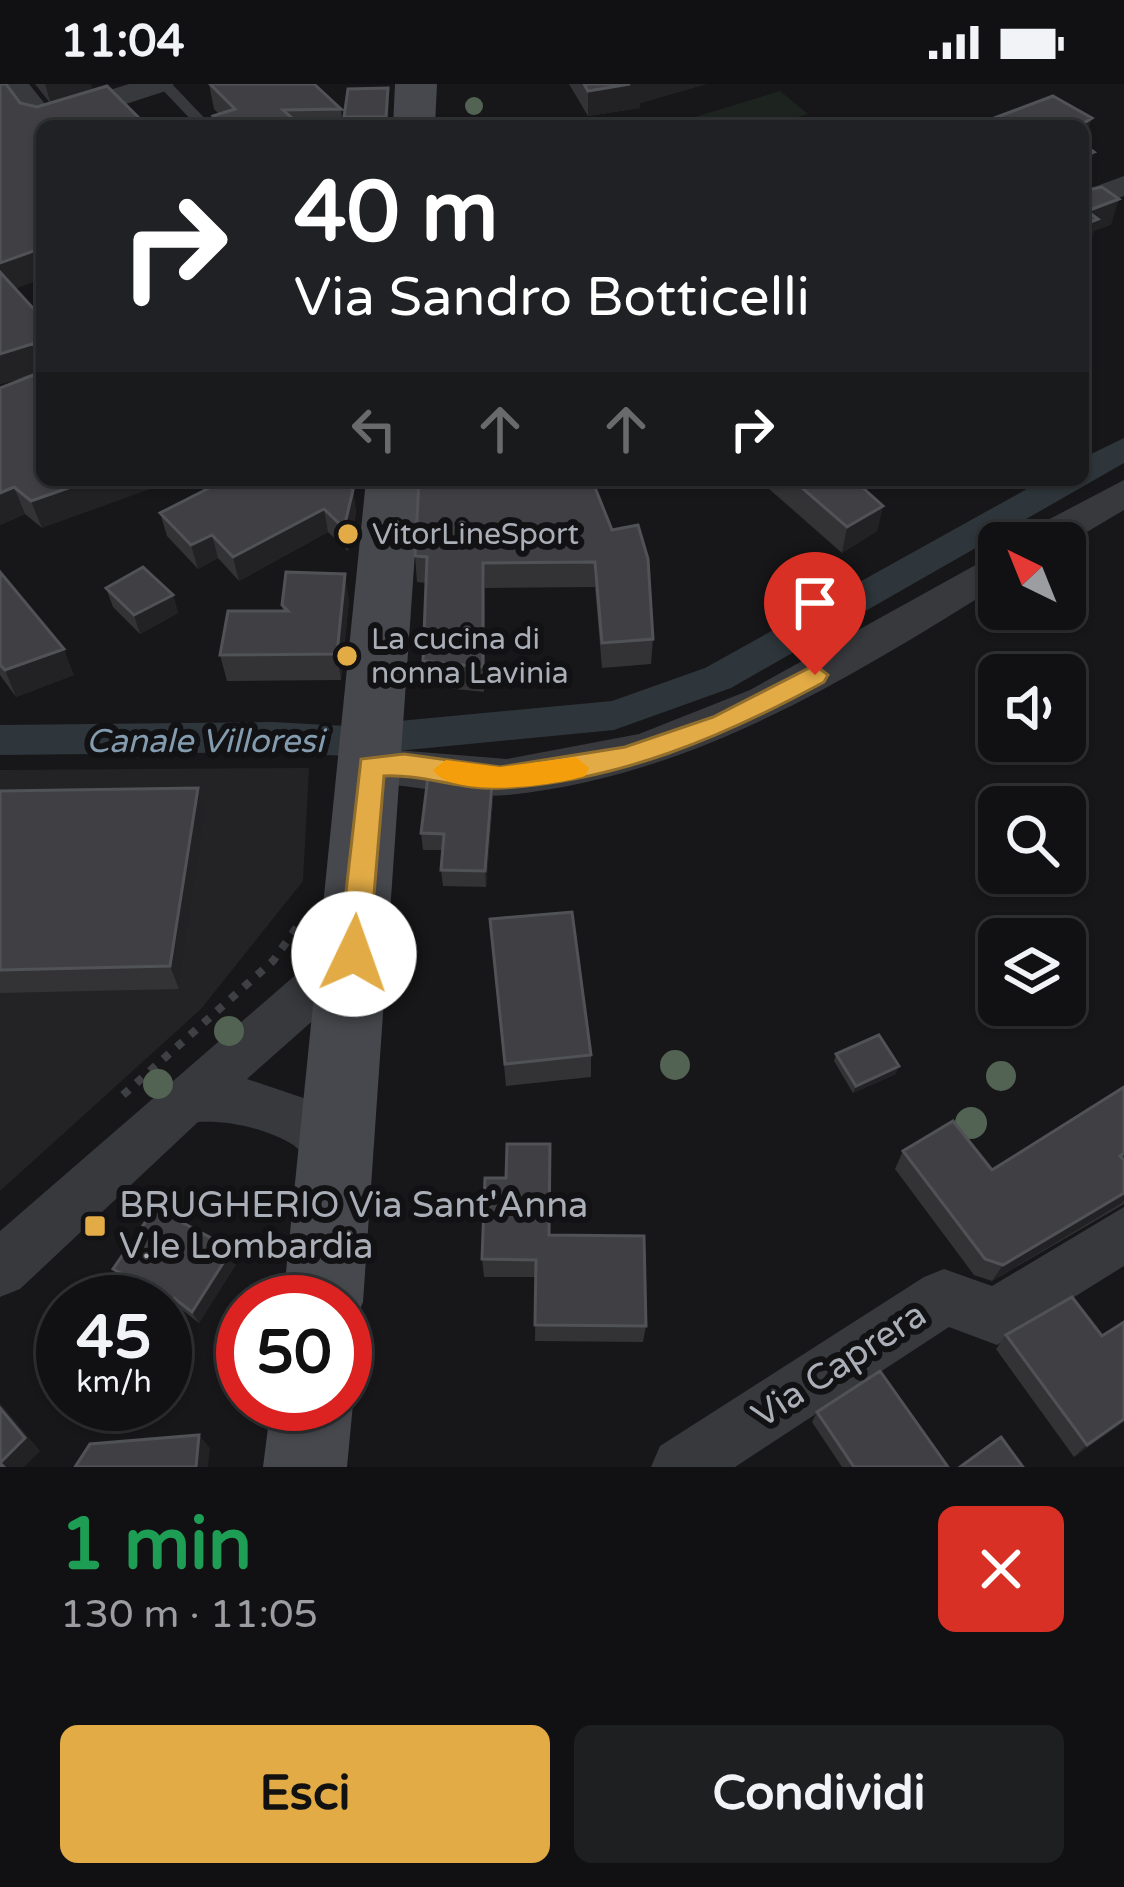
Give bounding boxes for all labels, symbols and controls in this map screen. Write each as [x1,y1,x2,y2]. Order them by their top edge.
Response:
text: 11:04 [60,15,185,69]
text: 40 m [294,163,498,264]
icon: right [96,168,252,324]
text: Via Sandro Botticelli [294,265,810,330]
icon: left [341,396,407,462]
icon: ahead [467,396,533,462]
icon: ahead [593,396,659,462]
icon: right [719,396,785,462]
place label: VitorLineSport [372,516,579,553]
marker: VitorLineSport [335,521,361,547]
north arrow [978,522,1086,630]
map controls [978,522,1086,1026]
pin [764,552,866,675]
icon: arrive [782,570,848,636]
place label: La cucina di nonna Lavinia [371,621,569,692]
marker: La cucina di nonna Lavinia [334,643,360,669]
button: sound [978,654,1086,762]
water label: Canale Villoresi [86,722,328,761]
button: search [978,786,1086,894]
position arrow [291,891,417,1017]
button: layers [978,918,1086,1026]
place label: BRUGHERIO Via Sant'Anna V.le Lombardia [119,1184,588,1268]
marker: BRUGHERIO Via Sant'Anna V.le Lombardia [82,1213,108,1239]
speed limit sign: 50 [216,1275,372,1431]
street label: Via Caprera [744,1293,934,1437]
text: 45 [76,1302,152,1374]
text: km/h [76,1364,152,1401]
text: 1 min [60,1502,252,1589]
button: close [938,1506,1064,1632]
text: 130 m · 11:05 [60,1591,318,1638]
button: Esci [60,1725,550,1863]
button: Condividi [574,1725,1064,1863]

